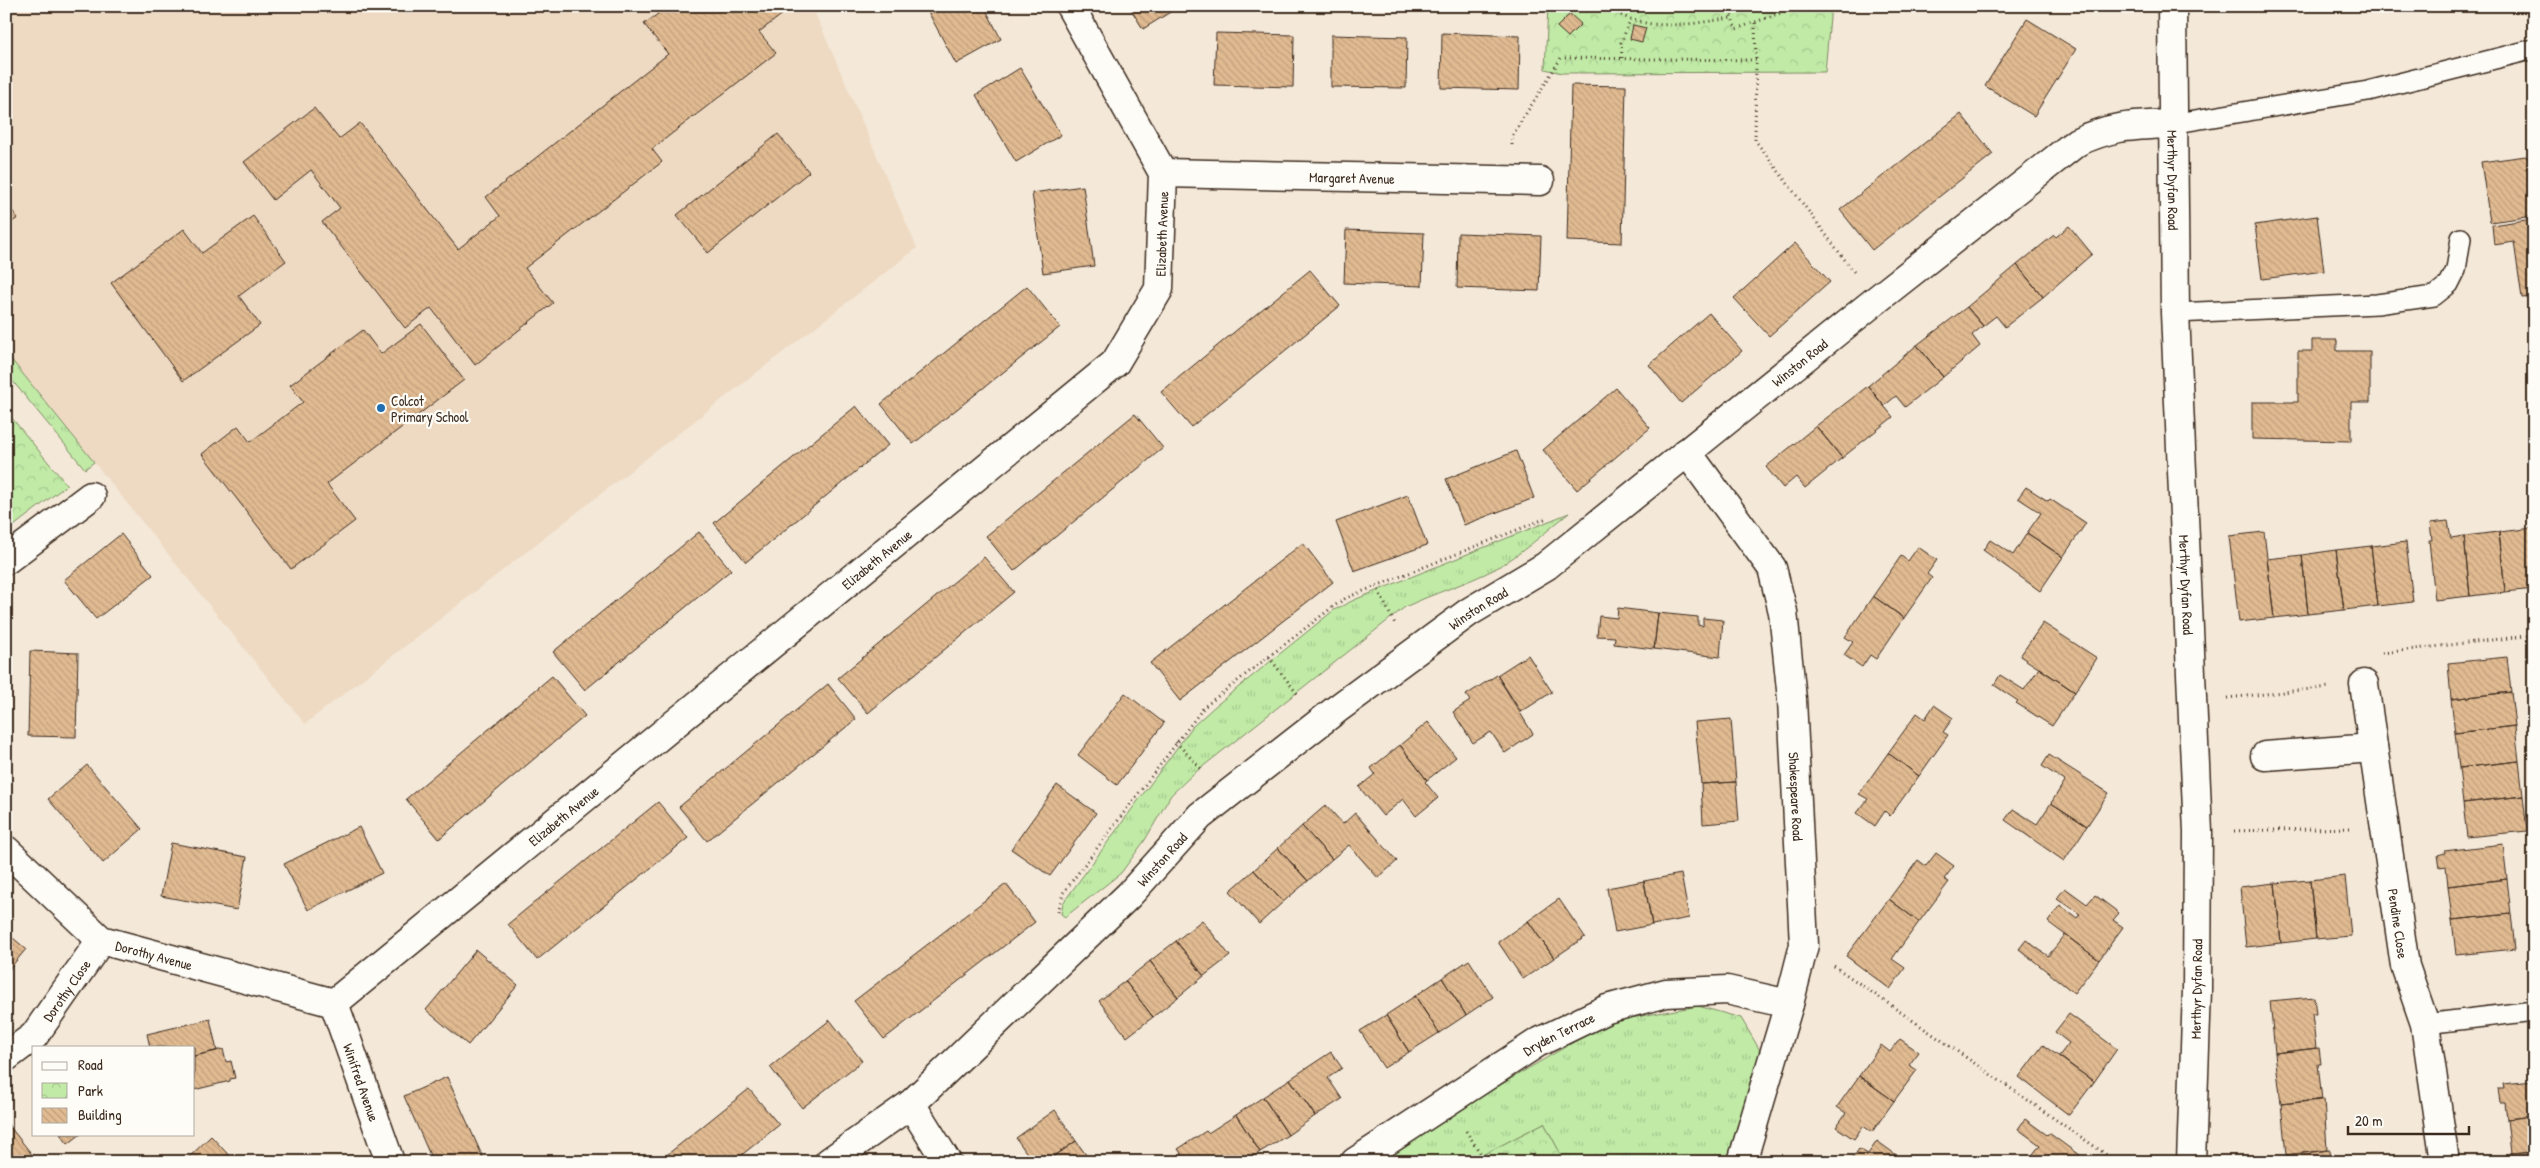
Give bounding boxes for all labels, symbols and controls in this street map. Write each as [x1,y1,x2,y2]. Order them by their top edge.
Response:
street label: Merthyr Dyfan Road [2163,130,2184,231]
street label: Margaret Avenue [1309,167,1395,187]
street label: Elizabeth Avenue [1150,190,1172,277]
street label: Winston Road [1767,334,1831,390]
place label: Colcot Primary School [391,391,469,427]
marker: Colcot Primary School [375,402,387,414]
street label: Elizabeth Avenue [837,524,916,593]
street label: Merthyr Dyfan Road [2175,534,2199,636]
street label: Winston Road [1444,582,1511,634]
street label: Shakespeare Road [1785,751,1808,842]
street label: Elizabeth Avenue [524,781,602,850]
street label: Winston Road [1132,827,1191,890]
street label: Pendine Close [2384,887,2413,960]
street label: Dorothy Avenue [114,935,195,974]
street label: Merthyr Dyfan Road [2186,938,2207,1039]
street label: Dorothy Close [38,955,94,1025]
street label: Dryden Terrace [1519,1007,1598,1059]
street label: Winifred Avenue [339,1041,385,1124]
legend [32,1046,195,1136]
text: Road [78,1054,103,1075]
text: Park [78,1080,103,1101]
scale bar [2348,1103,2469,1135]
text: Building [78,1104,122,1125]
text: 20 m [2355,1110,2382,1131]

